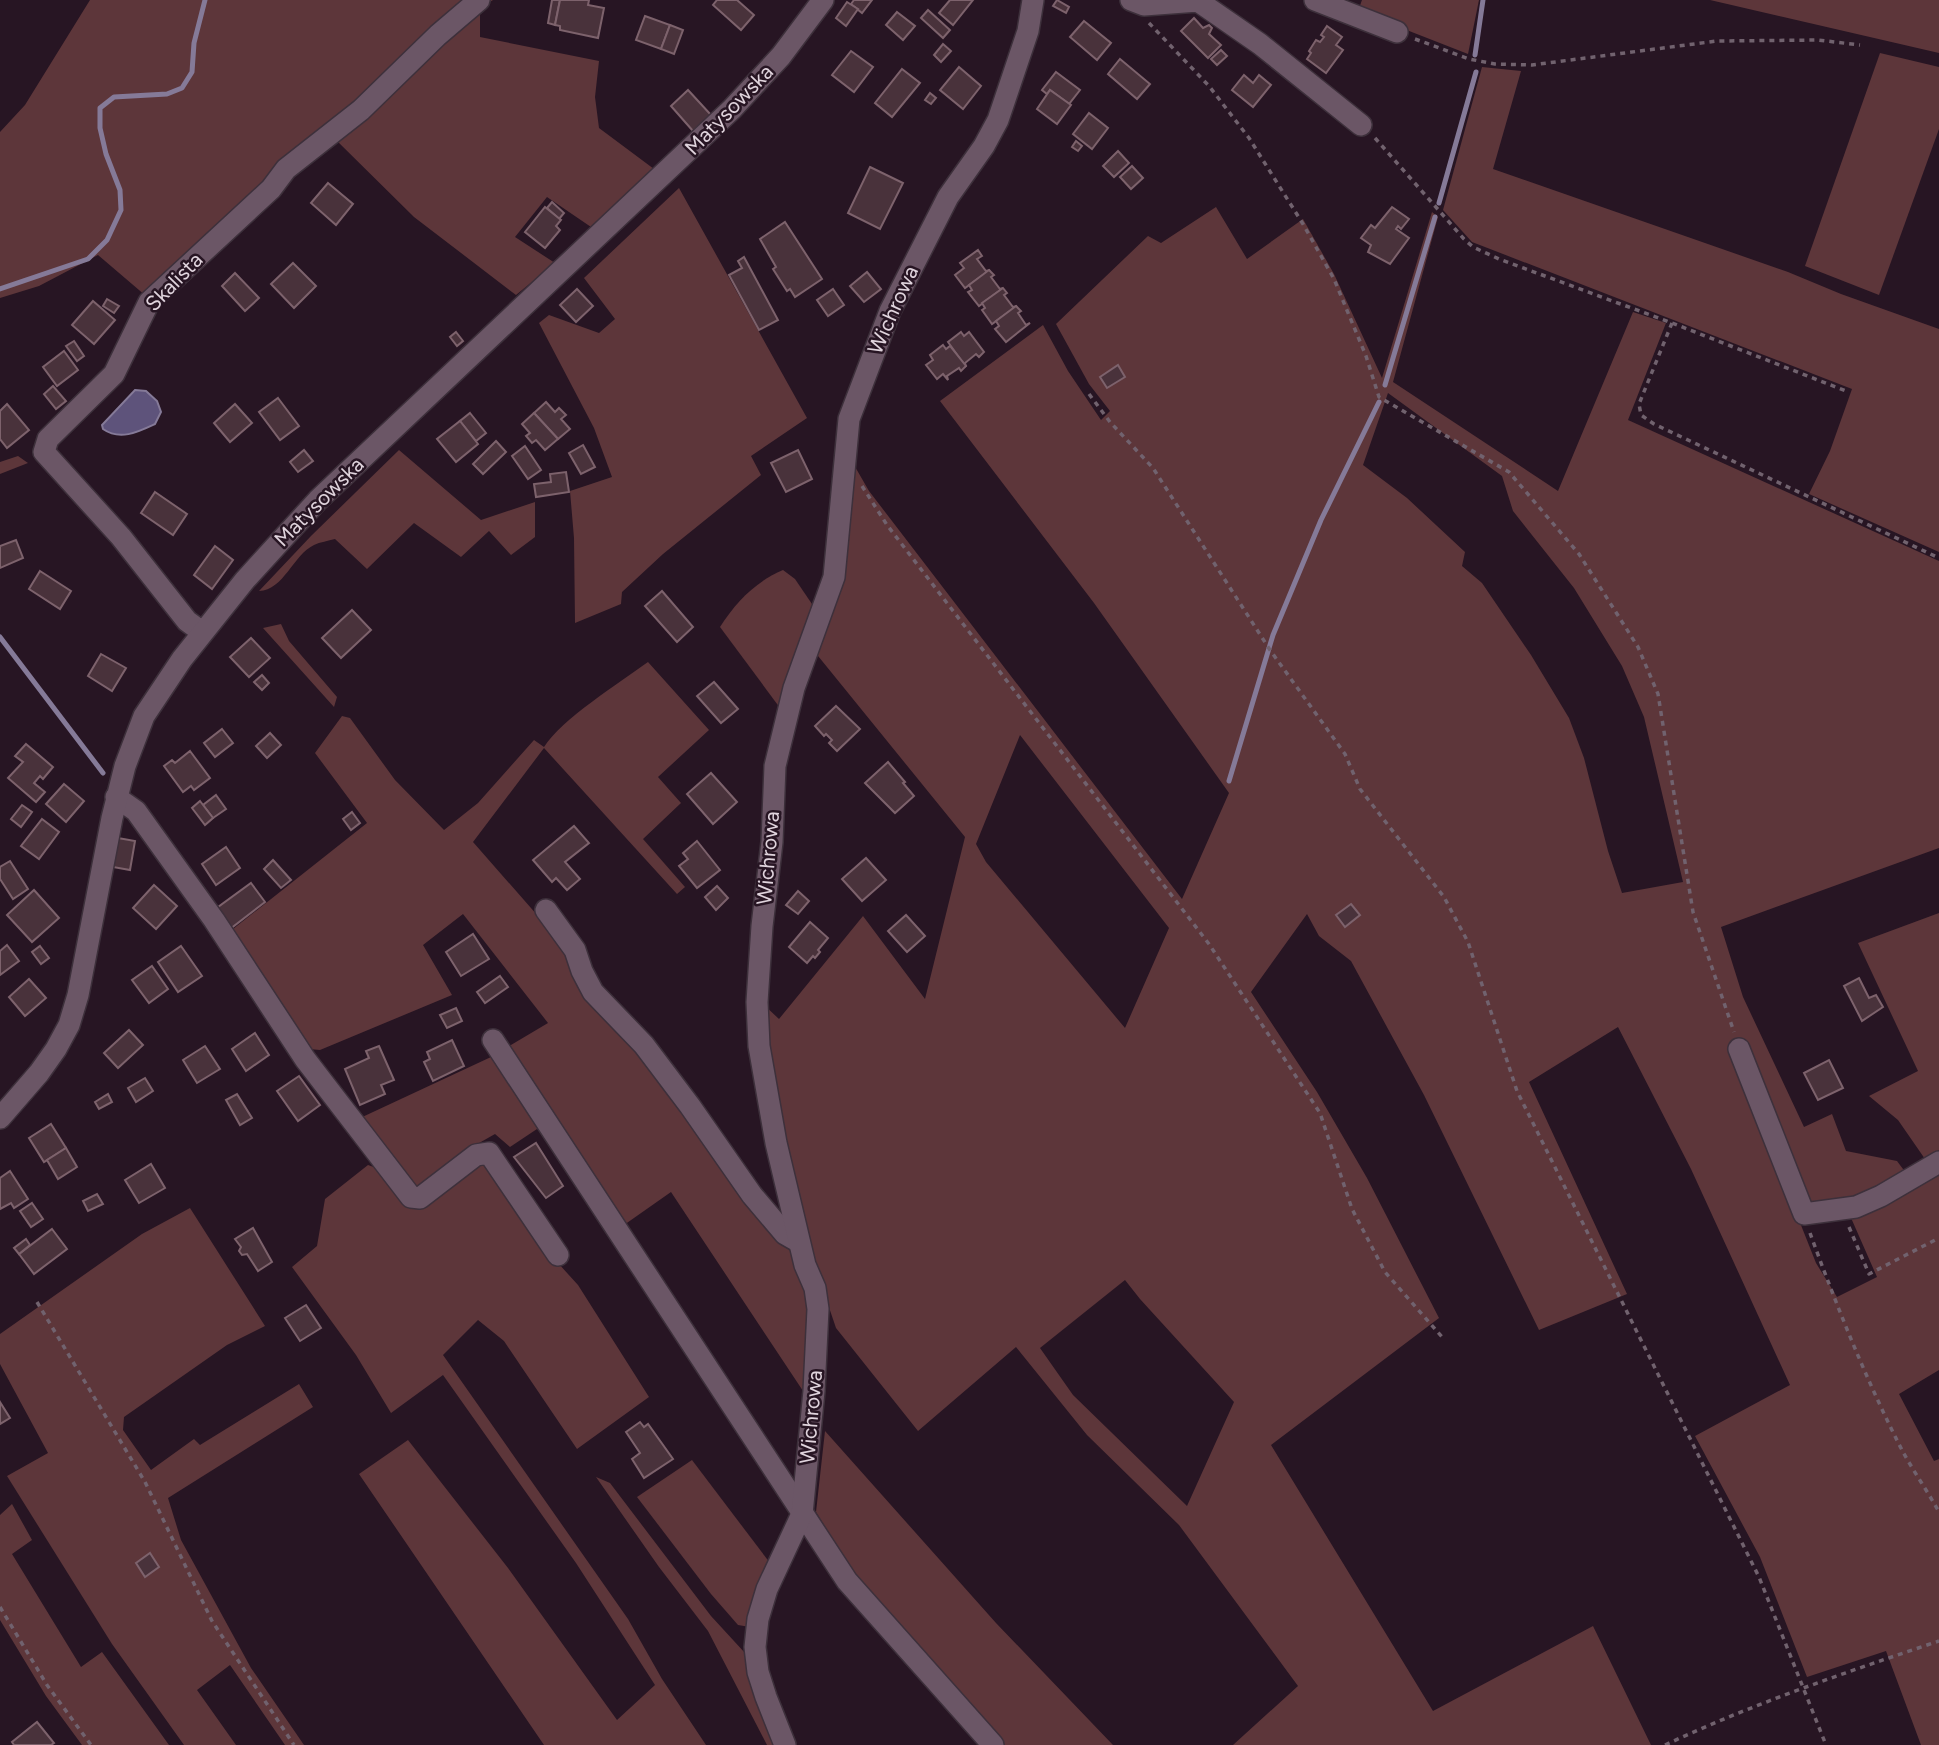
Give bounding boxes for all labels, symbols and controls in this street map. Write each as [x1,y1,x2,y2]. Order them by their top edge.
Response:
street label: Matysowska [679,59,778,160]
street label: Skalista [140,247,207,316]
street label: Wichrowa [862,262,923,358]
street label: Matysowska [269,452,369,552]
street label: Wichrowa [751,810,784,906]
street label: Wichrowa [794,1369,827,1465]

